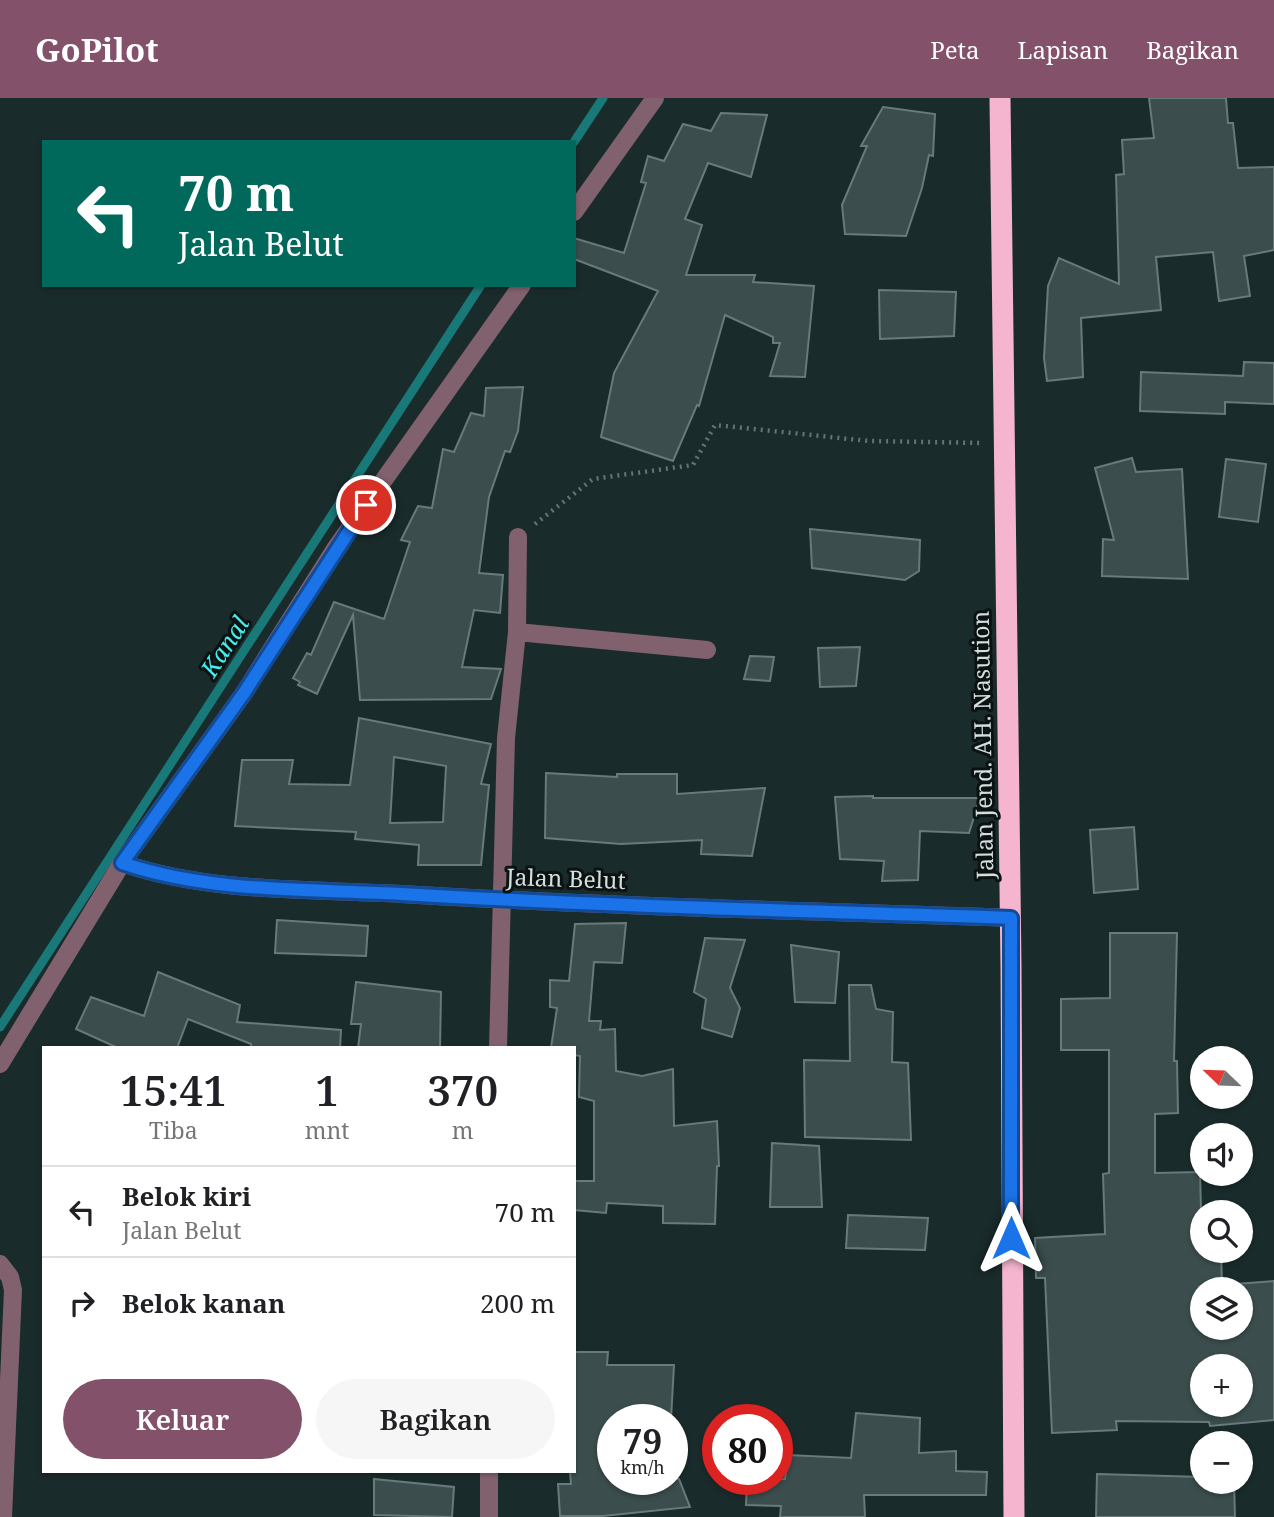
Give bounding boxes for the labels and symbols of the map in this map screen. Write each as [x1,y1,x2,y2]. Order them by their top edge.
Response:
pin [336,475,396,535]
water label: Kanal [192,609,256,684]
street label: Jalan Jend. AH. Nasution [964,610,1000,881]
street label: Jalan Belut [505,860,626,896]
north arrow [1190,1046,1253,1110]
position arrow [974,1201,1048,1275]
speed limit sign: 80 [702,1404,793,1495]

